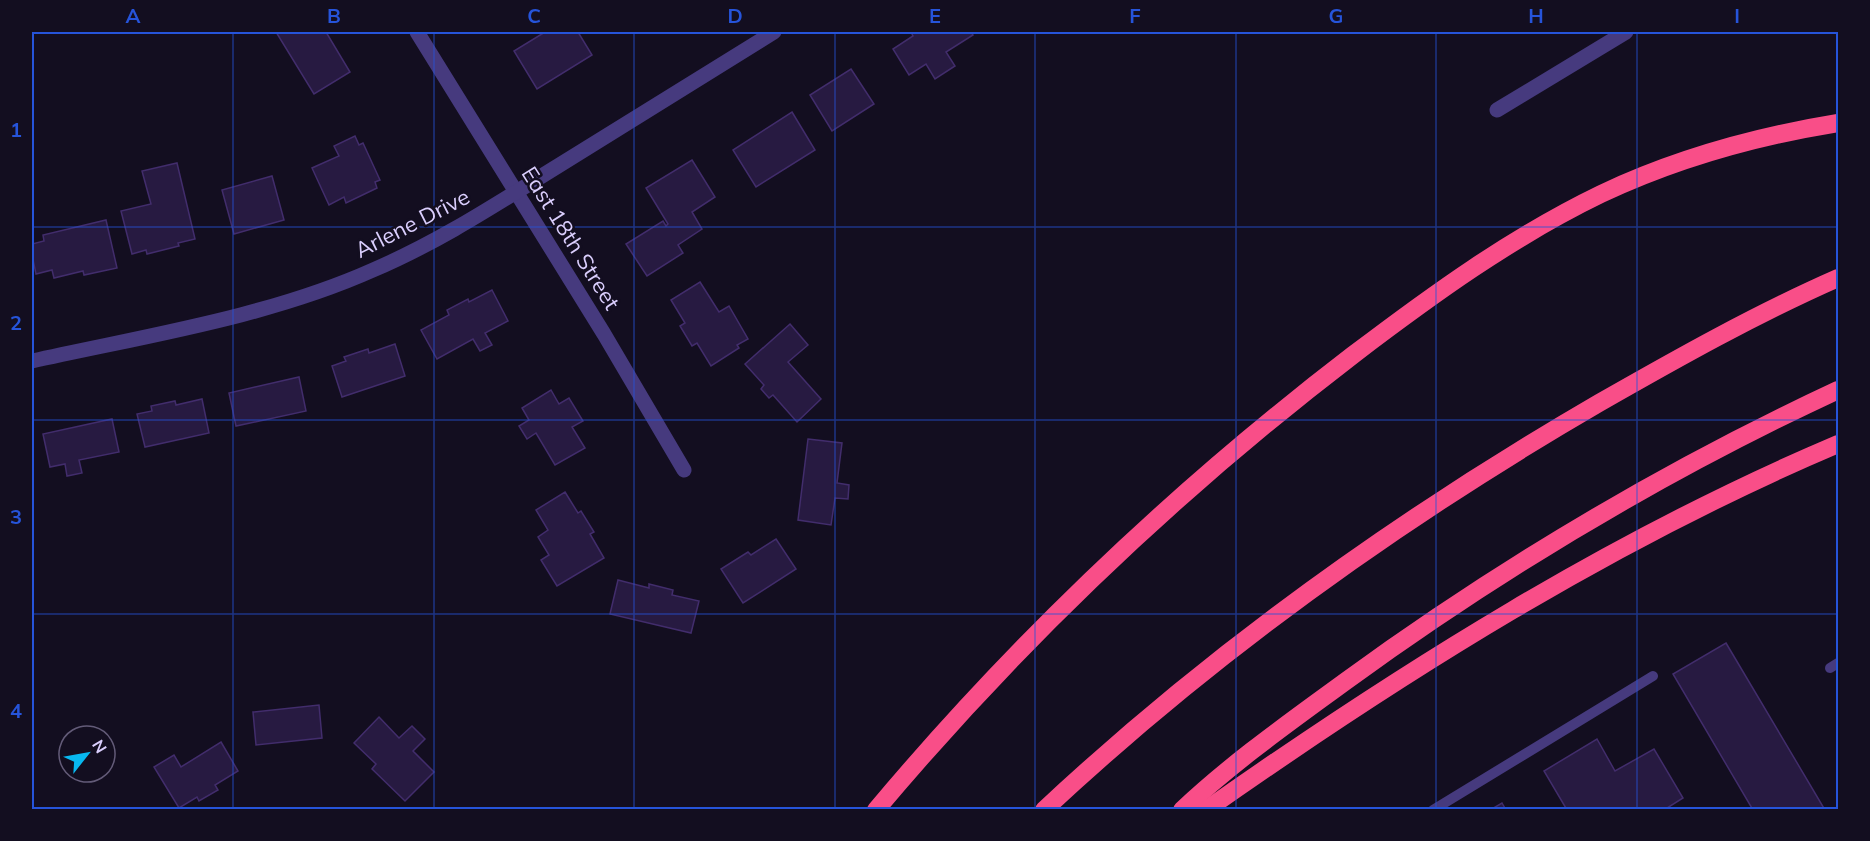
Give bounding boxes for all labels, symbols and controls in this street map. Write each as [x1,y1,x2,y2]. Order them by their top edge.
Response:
text: A [126,3,141,28]
text: B [327,3,341,28]
text: C [527,3,541,28]
text: D [727,3,743,28]
text: E [929,3,941,28]
text: F [1129,3,1141,28]
text: G [1329,3,1343,28]
text: H [1528,3,1544,28]
text: I [1734,3,1740,28]
text: 1 [10,117,22,142]
street label: East 18th Street [516,161,626,315]
street label: Arlene Drive [350,182,474,264]
text: 2 [10,310,22,335]
text: 3 [10,504,22,529]
text: 4 [10,698,22,723]
north arrow [57,724,117,784]
text: N [88,736,112,757]

